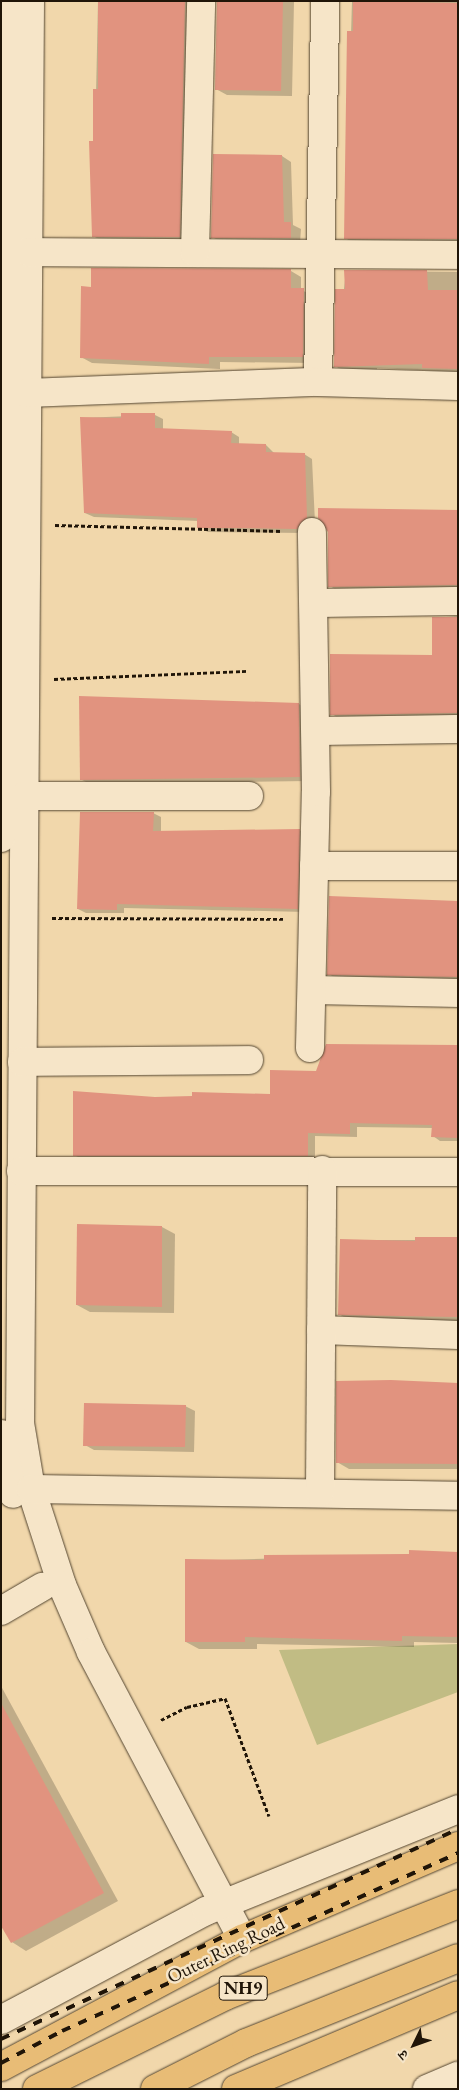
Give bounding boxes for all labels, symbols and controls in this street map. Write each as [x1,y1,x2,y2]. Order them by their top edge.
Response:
street label: Outer Ring Road [163,1912,289,1988]
road number: NH9 [218,1972,268,2004]
north arrow [389,2020,439,2070]
text: उ [394,2046,412,2064]

